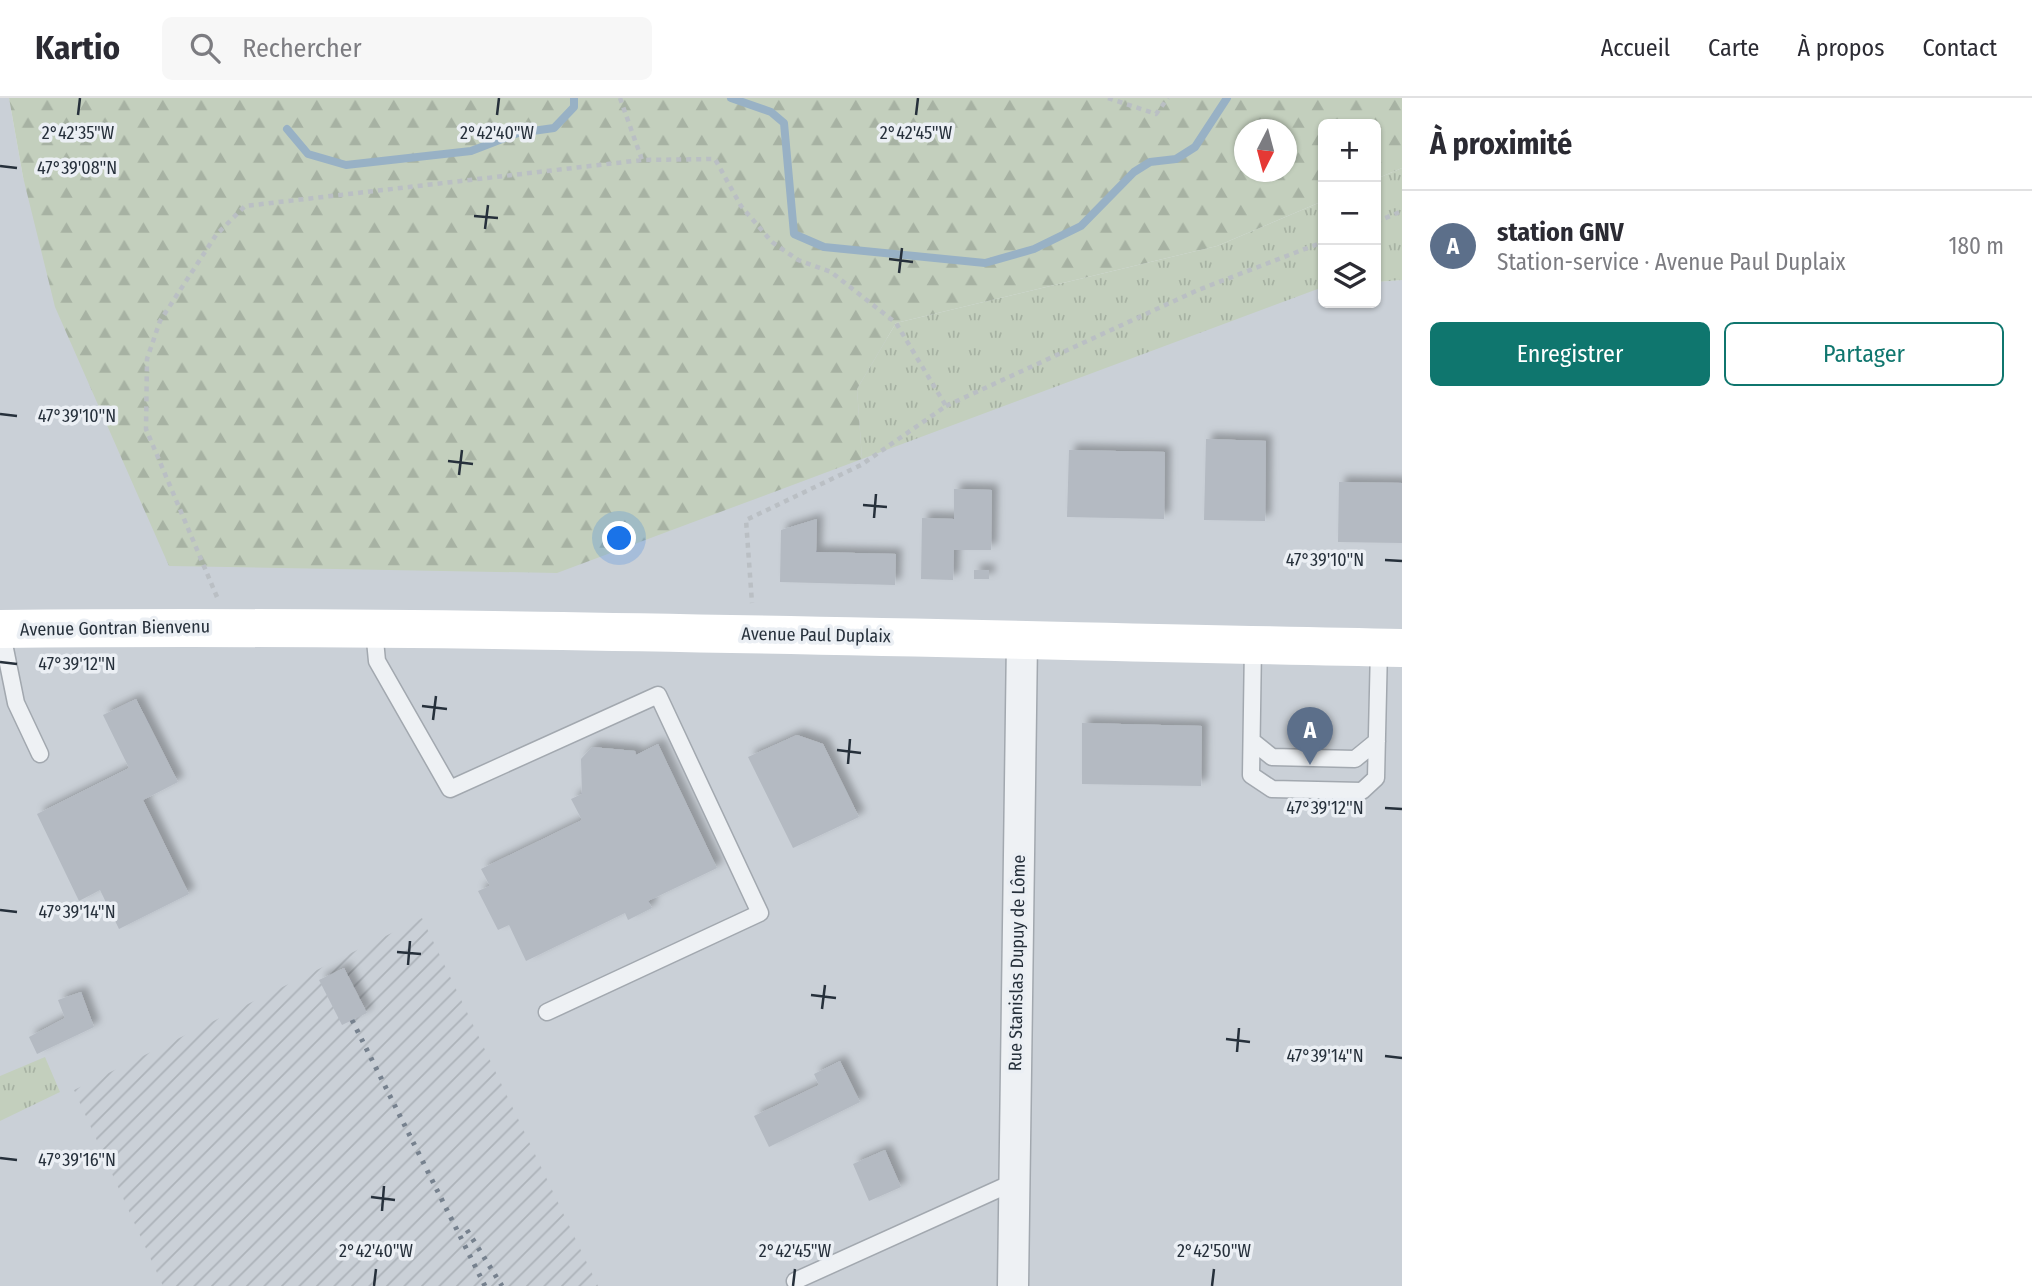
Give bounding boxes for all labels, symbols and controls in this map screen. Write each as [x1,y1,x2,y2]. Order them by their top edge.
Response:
search box [162,17,652,80]
text: Kartio [35,28,120,68]
icon: search [186,29,224,67]
text: Rechercher [242,33,362,64]
text: Accueil [1601,34,1670,62]
text: Carte [1708,34,1759,62]
text: À propos [1797,34,1884,62]
text: Contact [1922,34,1997,62]
north arrow [1234,119,1297,182]
map controls [1318,119,1381,308]
button: + [1318,119,1381,182]
text: 2°42'35"W [42,122,115,144]
text: 2°42'40"W [460,122,534,144]
text: 2°42'45"W [880,122,953,144]
text: À proximité [1430,126,1572,162]
text: 47°39'08"N [37,157,117,179]
button: − [1318,182,1381,245]
text: station GNV [1497,217,1624,248]
text: A [1447,232,1459,260]
text: 180 m [1948,232,2004,260]
button: layers [1318,245,1381,308]
text: Station-service · Avenue Paul Duplaix [1497,248,1846,276]
button: Enregistrer [1430,322,1710,386]
button: Partager [1724,322,2004,386]
text: 47°39'10"N [38,405,116,427]
your location [602,521,636,555]
text: 47°39'10"N [1286,549,1364,571]
street label: Avenue Gontran Bienvenu [20,615,210,641]
street label: Avenue Paul Duplaix [741,623,891,647]
text: 47°39'12"N [38,653,116,675]
pin: A [1287,707,1333,765]
text: 47°39'12"N [1286,797,1364,819]
street label: Rue Stanislas Dupuy de Lôme [1004,854,1030,1071]
text: 47°39'14"N [38,901,116,923]
text: 47°39'14"N [1286,1045,1364,1067]
text: 47°39'16"N [38,1149,116,1171]
text: 2°42'40"W [339,1240,413,1262]
text: 2°42'45"W [759,1240,832,1262]
text: 2°42'50"W [1177,1240,1252,1262]

